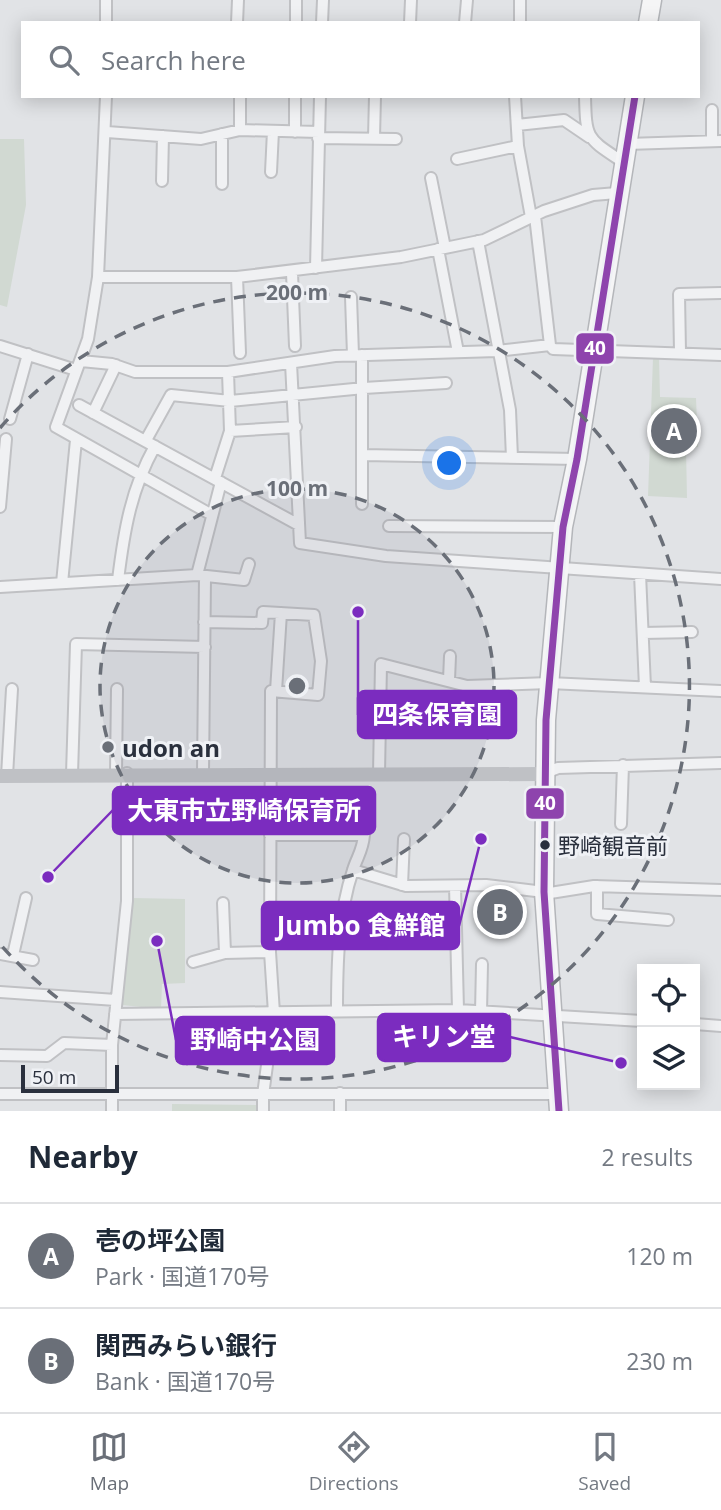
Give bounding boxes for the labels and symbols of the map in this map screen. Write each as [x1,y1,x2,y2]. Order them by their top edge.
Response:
text: 200 m [266,278,328,306]
line badge: 40 [575,332,615,365]
text: 40 [584,335,606,361]
pin: A [651,405,697,457]
your location [432,446,466,480]
text: 100 m [266,474,328,502]
centre of rings [285,674,309,698]
callout: 四条保育園 [358,691,516,738]
text: 四条保育園 [372,696,502,732]
place label: udon an [122,731,220,764]
marker: udon an [100,739,116,755]
callout: 大東市立野崎保育所 [113,787,375,834]
line badge: 40 [525,787,565,820]
text: 40 [534,790,556,816]
text: 大東市立野崎保育所 [127,792,361,828]
place label: 野崎観音前 [558,830,668,860]
marker: 野崎観音前 [538,838,552,852]
pin: B [477,886,523,938]
callout: Jumbo 食鮮館 [262,902,459,949]
text: Jumbo 食鮮館 [275,907,445,943]
callout: キリン堂 [378,1014,510,1061]
callout: 野崎中公園 [176,1017,334,1064]
text: キリン堂 [392,1018,496,1054]
text: 野崎中公園 [190,1021,320,1057]
scale bar [21,1062,119,1094]

